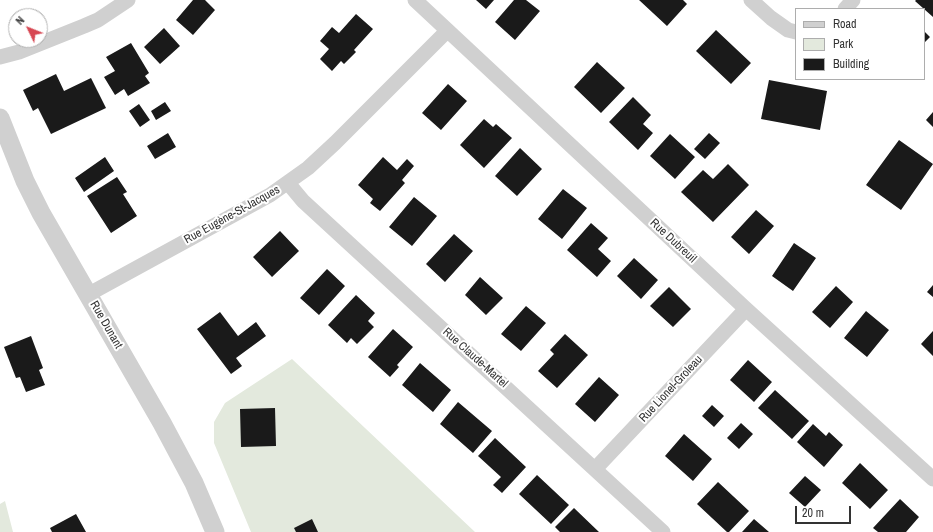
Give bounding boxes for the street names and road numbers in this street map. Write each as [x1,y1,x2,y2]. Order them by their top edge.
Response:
street label: Rue Eugène-St-Jacques [182,183,282,247]
street label: Rue Dubreuil [647,216,699,266]
street label: Rue Dunant [87,299,125,351]
street label: Rue Claude-Martel [440,325,510,391]
street label: Rue Lionel-Groleau [636,353,706,425]

